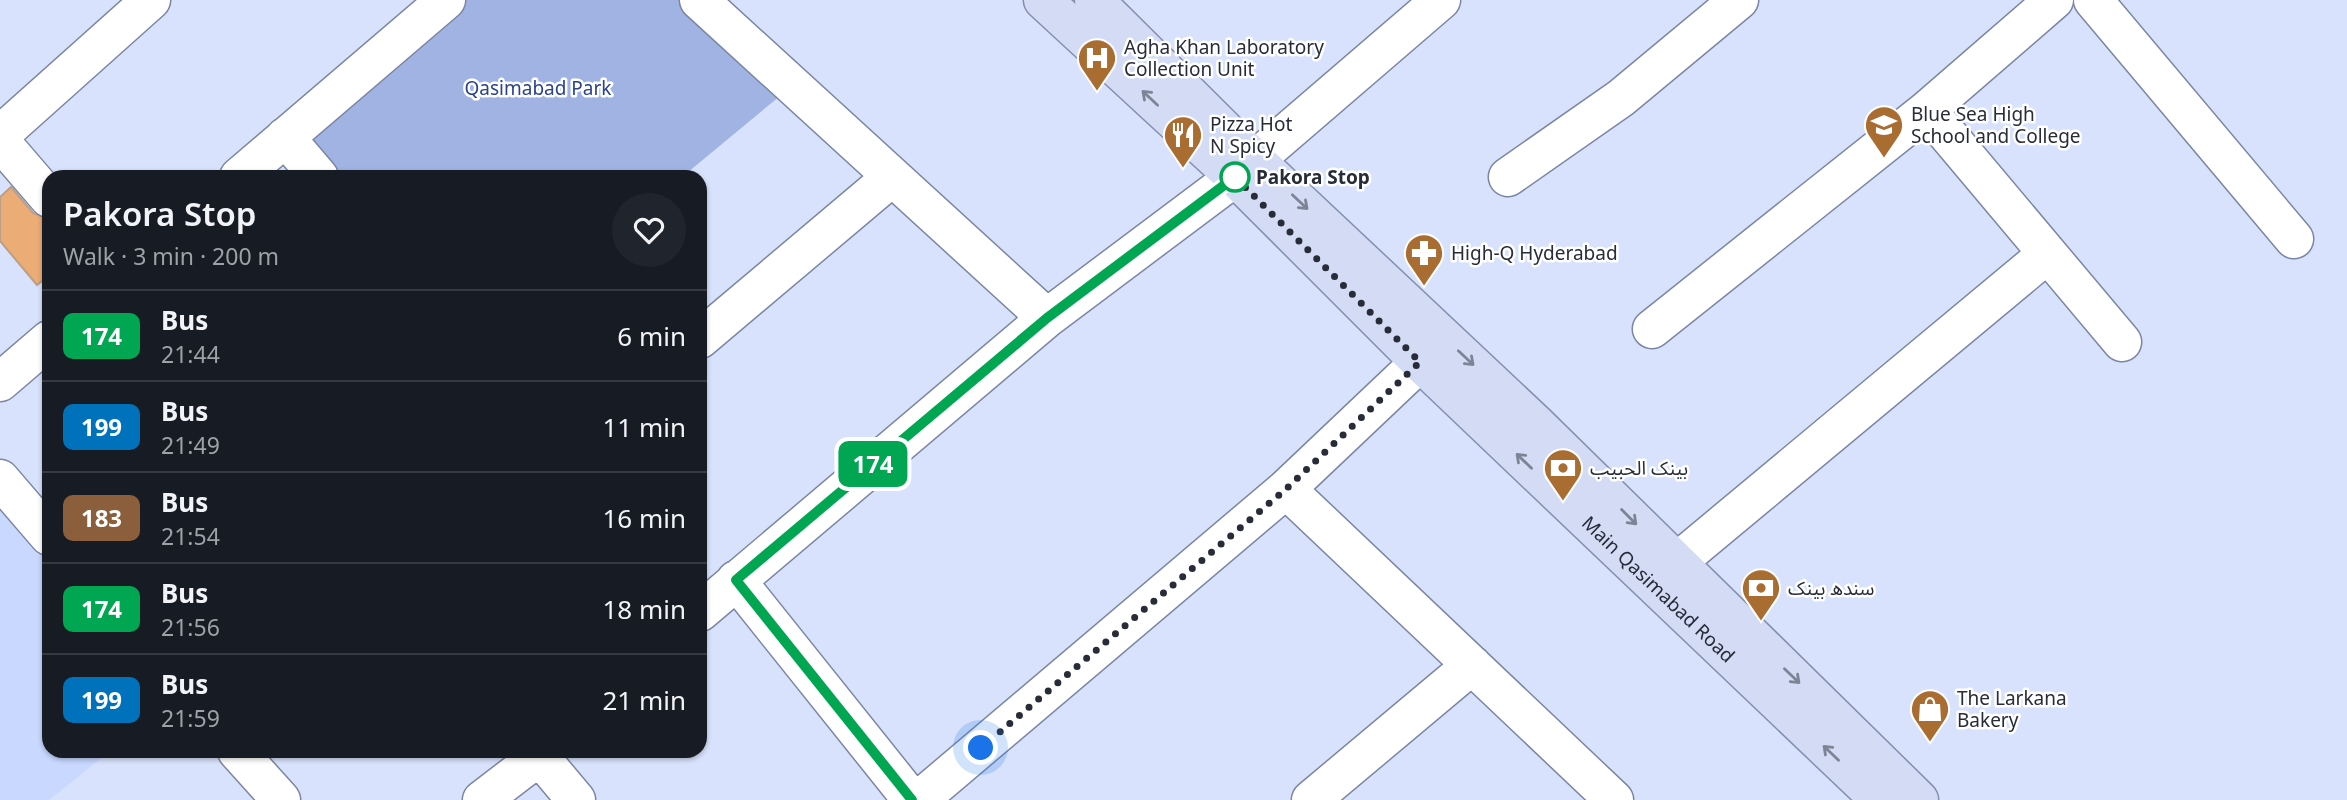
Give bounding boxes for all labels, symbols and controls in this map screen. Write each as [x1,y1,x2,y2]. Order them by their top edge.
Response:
place label: Agha Khan Laboratory Collection Unit [1124,34,1324,82]
hospital icon: Agha Khan Laboratory Collection Unit [1076,37,1118,92]
park label: Qasimabad Park [464,75,612,101]
one-way arrow [1142,90,1159,107]
place label: Blue Sea High School and College [1911,101,2081,149]
school or university icon: Blue Sea High School and College [1863,104,1905,159]
place label: Pizza Hot N Spicy [1210,111,1292,159]
restaurant icon: Pizza Hot N Spicy [1162,114,1204,169]
marker: Pakora Stop [1220,162,1250,192]
place label: Pakora Stop [1256,164,1370,190]
text: Pakora Stop [63,191,256,236]
button: heart [612,193,686,267]
one-way arrow [1291,194,1308,211]
pharmacy icon: High-Q Hyderabad [1403,232,1445,287]
text: Walk · 3 min · 200 m [63,240,279,272]
place label: High-Q Hyderabad [1451,240,1618,266]
text: Bus [161,302,208,338]
text: 6 min [617,318,686,354]
text: 174 [81,319,122,352]
text: 21:44 [161,338,220,370]
one-way arrow [1457,350,1474,367]
text: Bus [161,393,208,429]
text: 11 min [602,409,686,445]
text: 199 [81,410,122,443]
text: 21:49 [161,429,220,461]
line badge: 174 [833,441,913,487]
text: 174 [852,447,894,480]
bank icon: بينک الحبيب [1542,447,1584,502]
one-way arrow [1516,453,1533,470]
place label: بينک الحبيب [1590,455,1688,481]
text: Bus [161,484,208,520]
text: 16 min [602,500,686,536]
text: 183 [81,501,122,534]
one-way arrow [1620,508,1637,525]
street label: Main Qasimabad Road [1576,510,1741,668]
text: 21:54 [161,520,220,552]
bank icon: سندھ بینک [1740,567,1782,622]
text: Bus [161,575,208,611]
place label: سندھ بینک [1788,575,1874,601]
text: 18 min [602,591,686,627]
text: 174 [81,592,122,625]
text: 21:56 [161,611,220,643]
text: Bus [161,666,208,702]
one-way arrow [1783,667,1800,684]
text: 21 min [602,682,686,718]
text: 199 [81,683,122,716]
place label: The Larkana Bakery [1957,685,2067,733]
shop icon: The Larkana Bakery [1909,688,1951,743]
text: 21:59 [161,702,220,734]
your location [963,730,998,765]
one-way arrow [1822,745,1840,761]

